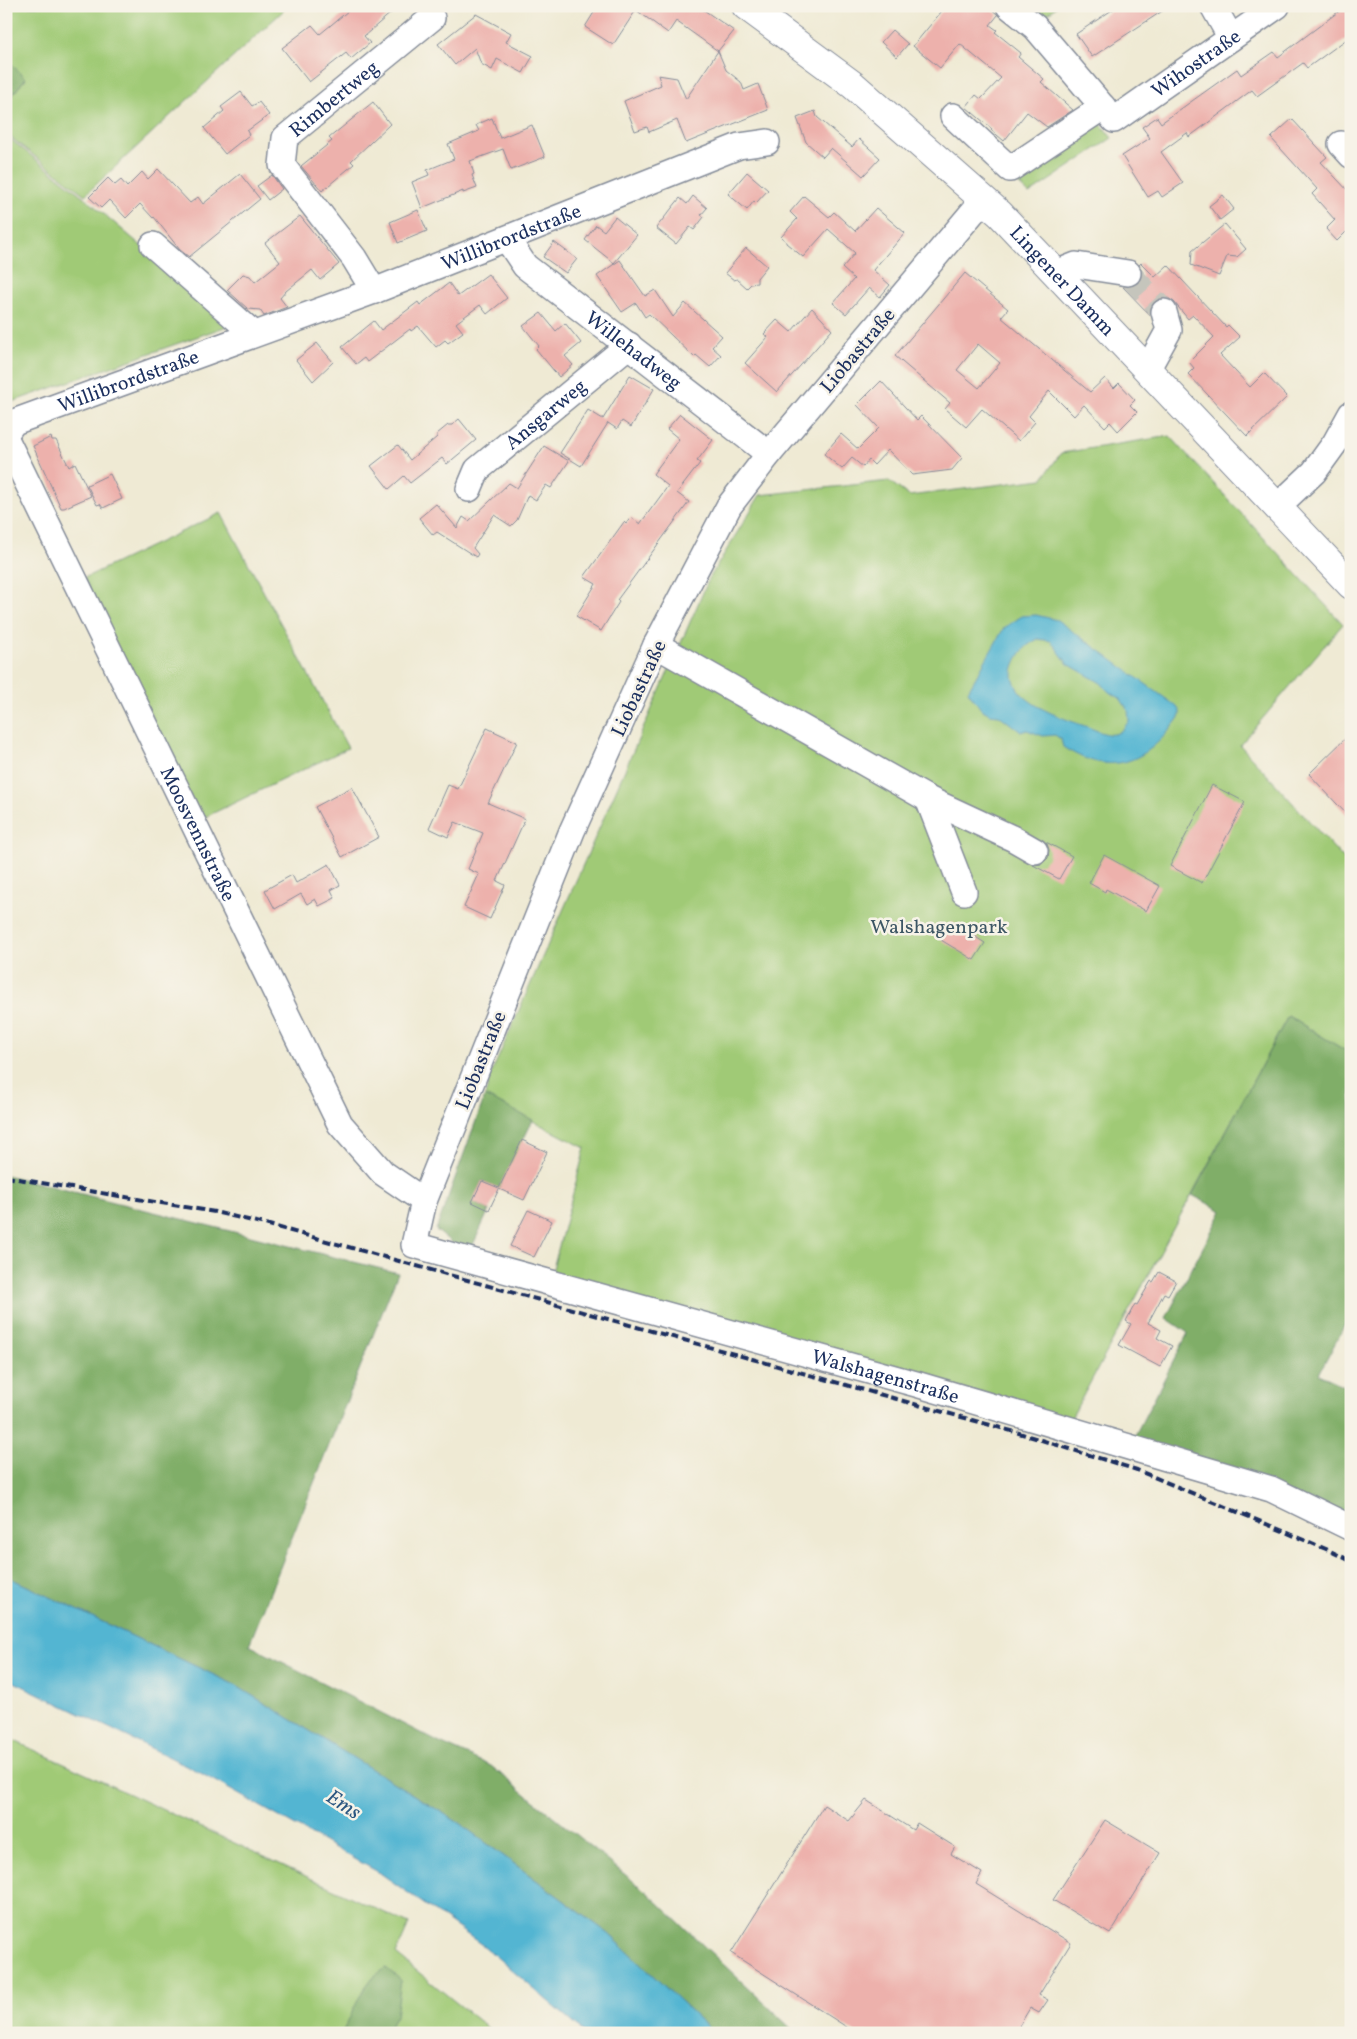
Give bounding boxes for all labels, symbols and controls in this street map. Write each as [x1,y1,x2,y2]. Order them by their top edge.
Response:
street label: Wihostraße [1146,23,1247,106]
street label: Rimbertweg [284,55,386,145]
street label: Willibrordstraße [437,198,586,279]
street label: Lingener Damm [1002,220,1121,343]
street label: Liobastraße [814,302,903,400]
street label: Willehadweg [579,305,687,398]
street label: Willibrordstraße [54,344,203,421]
street label: Ansgarweg [500,373,593,457]
street label: Liobastraße [605,636,674,742]
street label: Moosvennstraße [152,762,241,907]
park label: Walshagenpark [870,914,1008,942]
street label: Liobastraße [449,1007,514,1114]
street label: Walshagenstraße [808,1344,962,1412]
water label: Ems [320,1783,366,1827]

